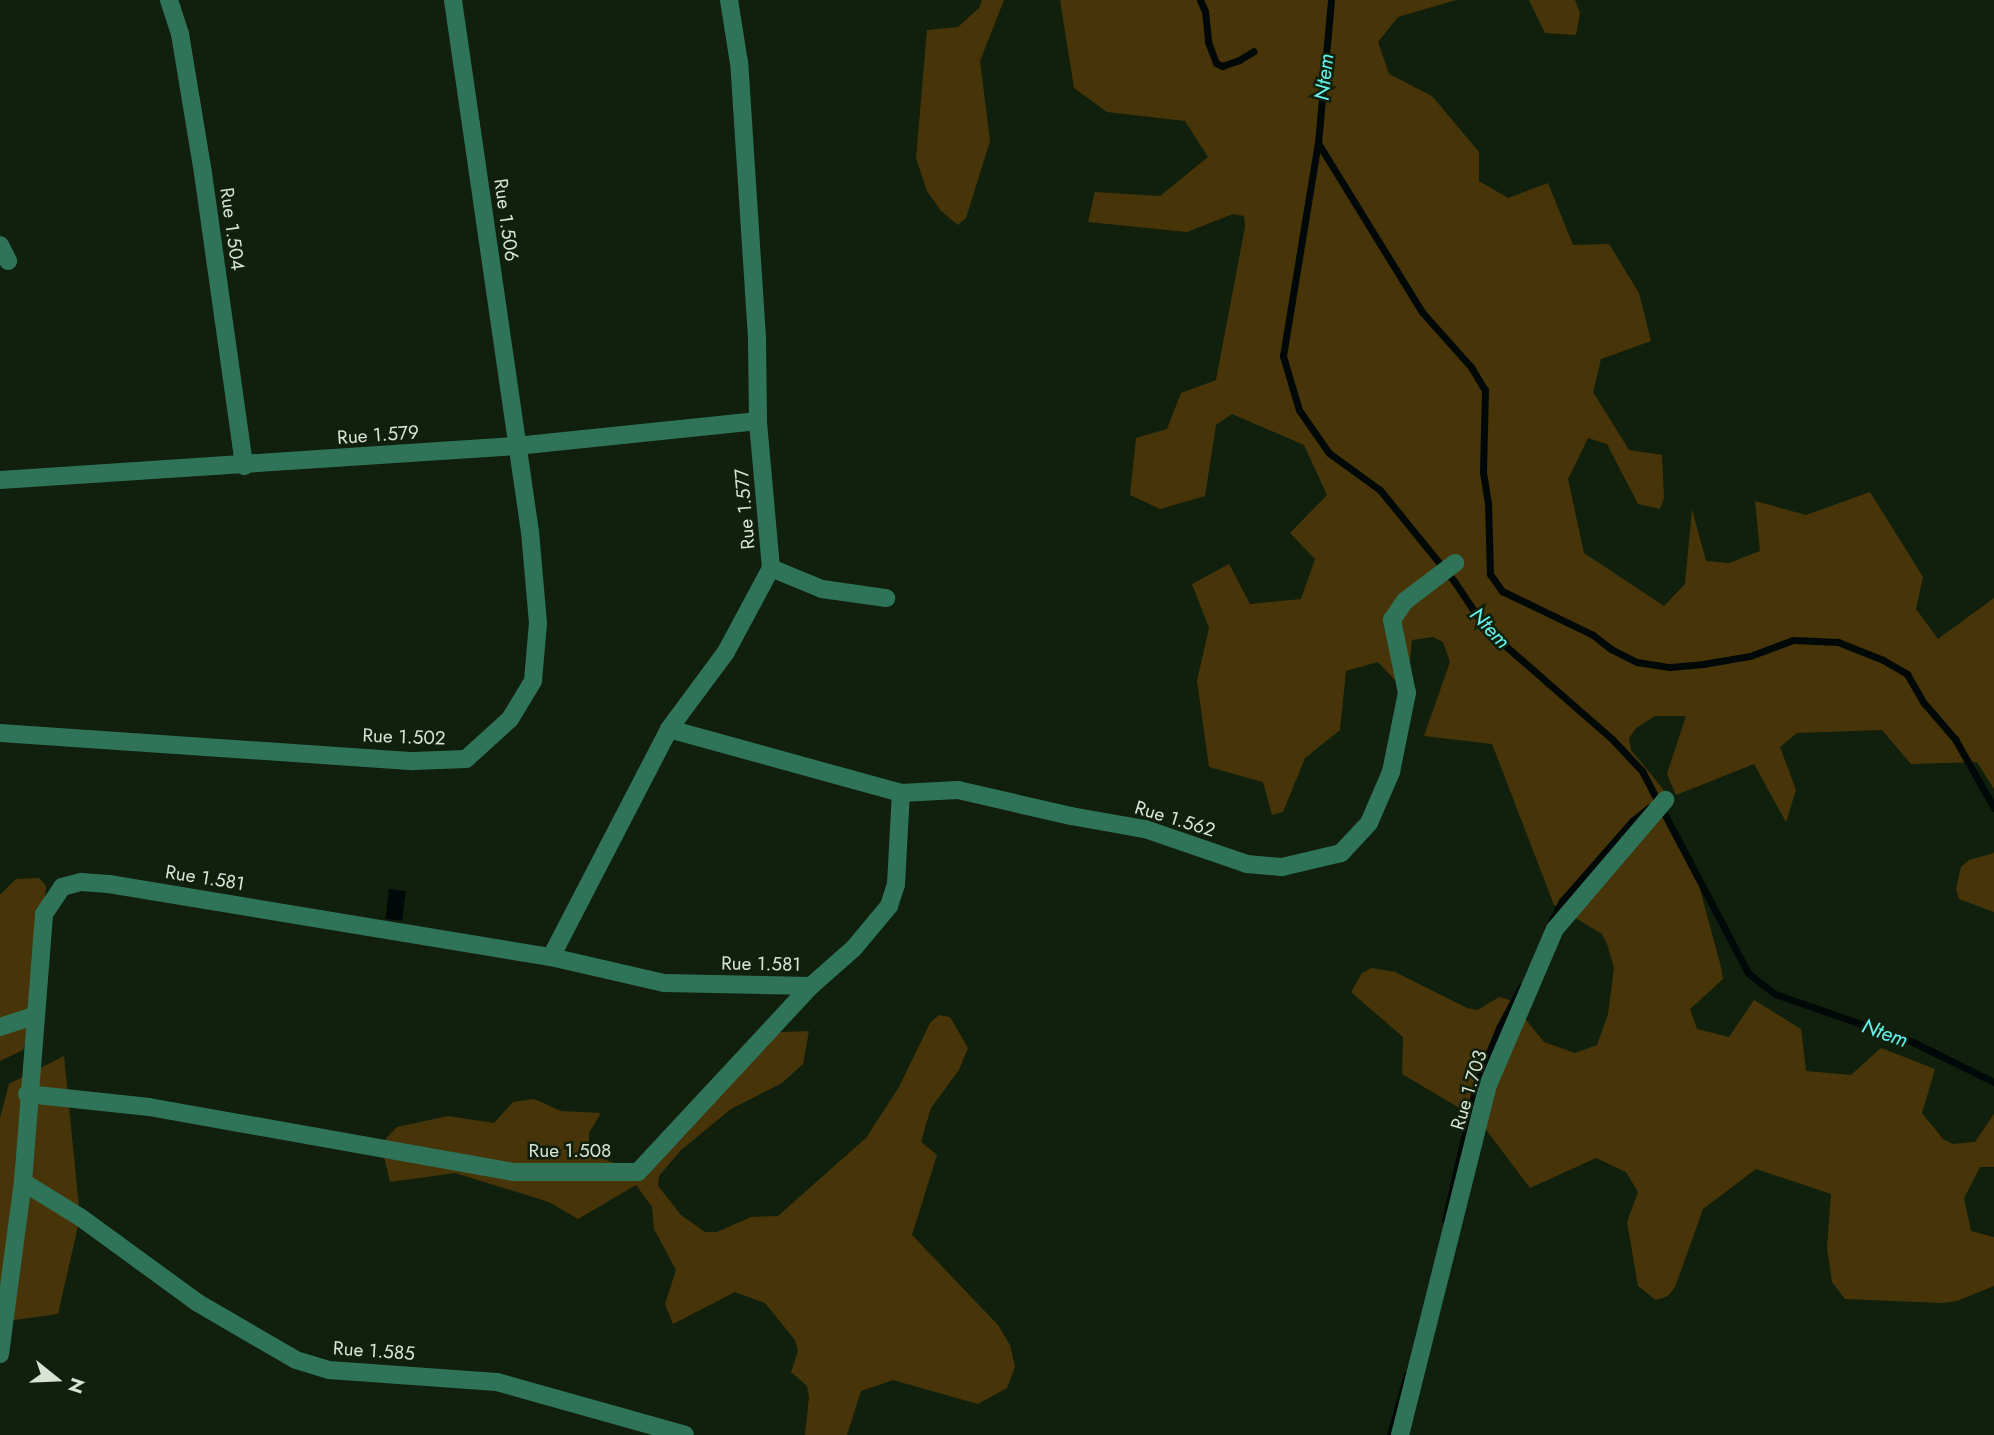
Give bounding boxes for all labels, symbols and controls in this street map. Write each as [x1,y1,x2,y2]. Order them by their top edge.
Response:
water label: Ntem [1309,52,1339,102]
street label: Rue 1.506 [489,177,523,263]
street label: Rue 1.504 [215,186,249,272]
street label: Rue 1.579 [336,421,420,449]
street label: Rue 1.577 [730,468,760,550]
water label: Ntem [1465,602,1515,654]
street label: Rue 1.502 [362,724,446,750]
street label: Rue 1.562 [1132,796,1218,842]
street label: Rue 1.581 [164,860,246,896]
street label: Rue 1.581 [721,952,801,976]
water label: Ntem [1859,1013,1911,1053]
street label: Rue 1.703 [1446,1047,1492,1133]
street label: Rue 1.508 [529,1140,611,1162]
street label: Rue 1.585 [332,1337,416,1365]
north arrow [21,1344,91,1414]
text: N [61,1374,92,1397]

